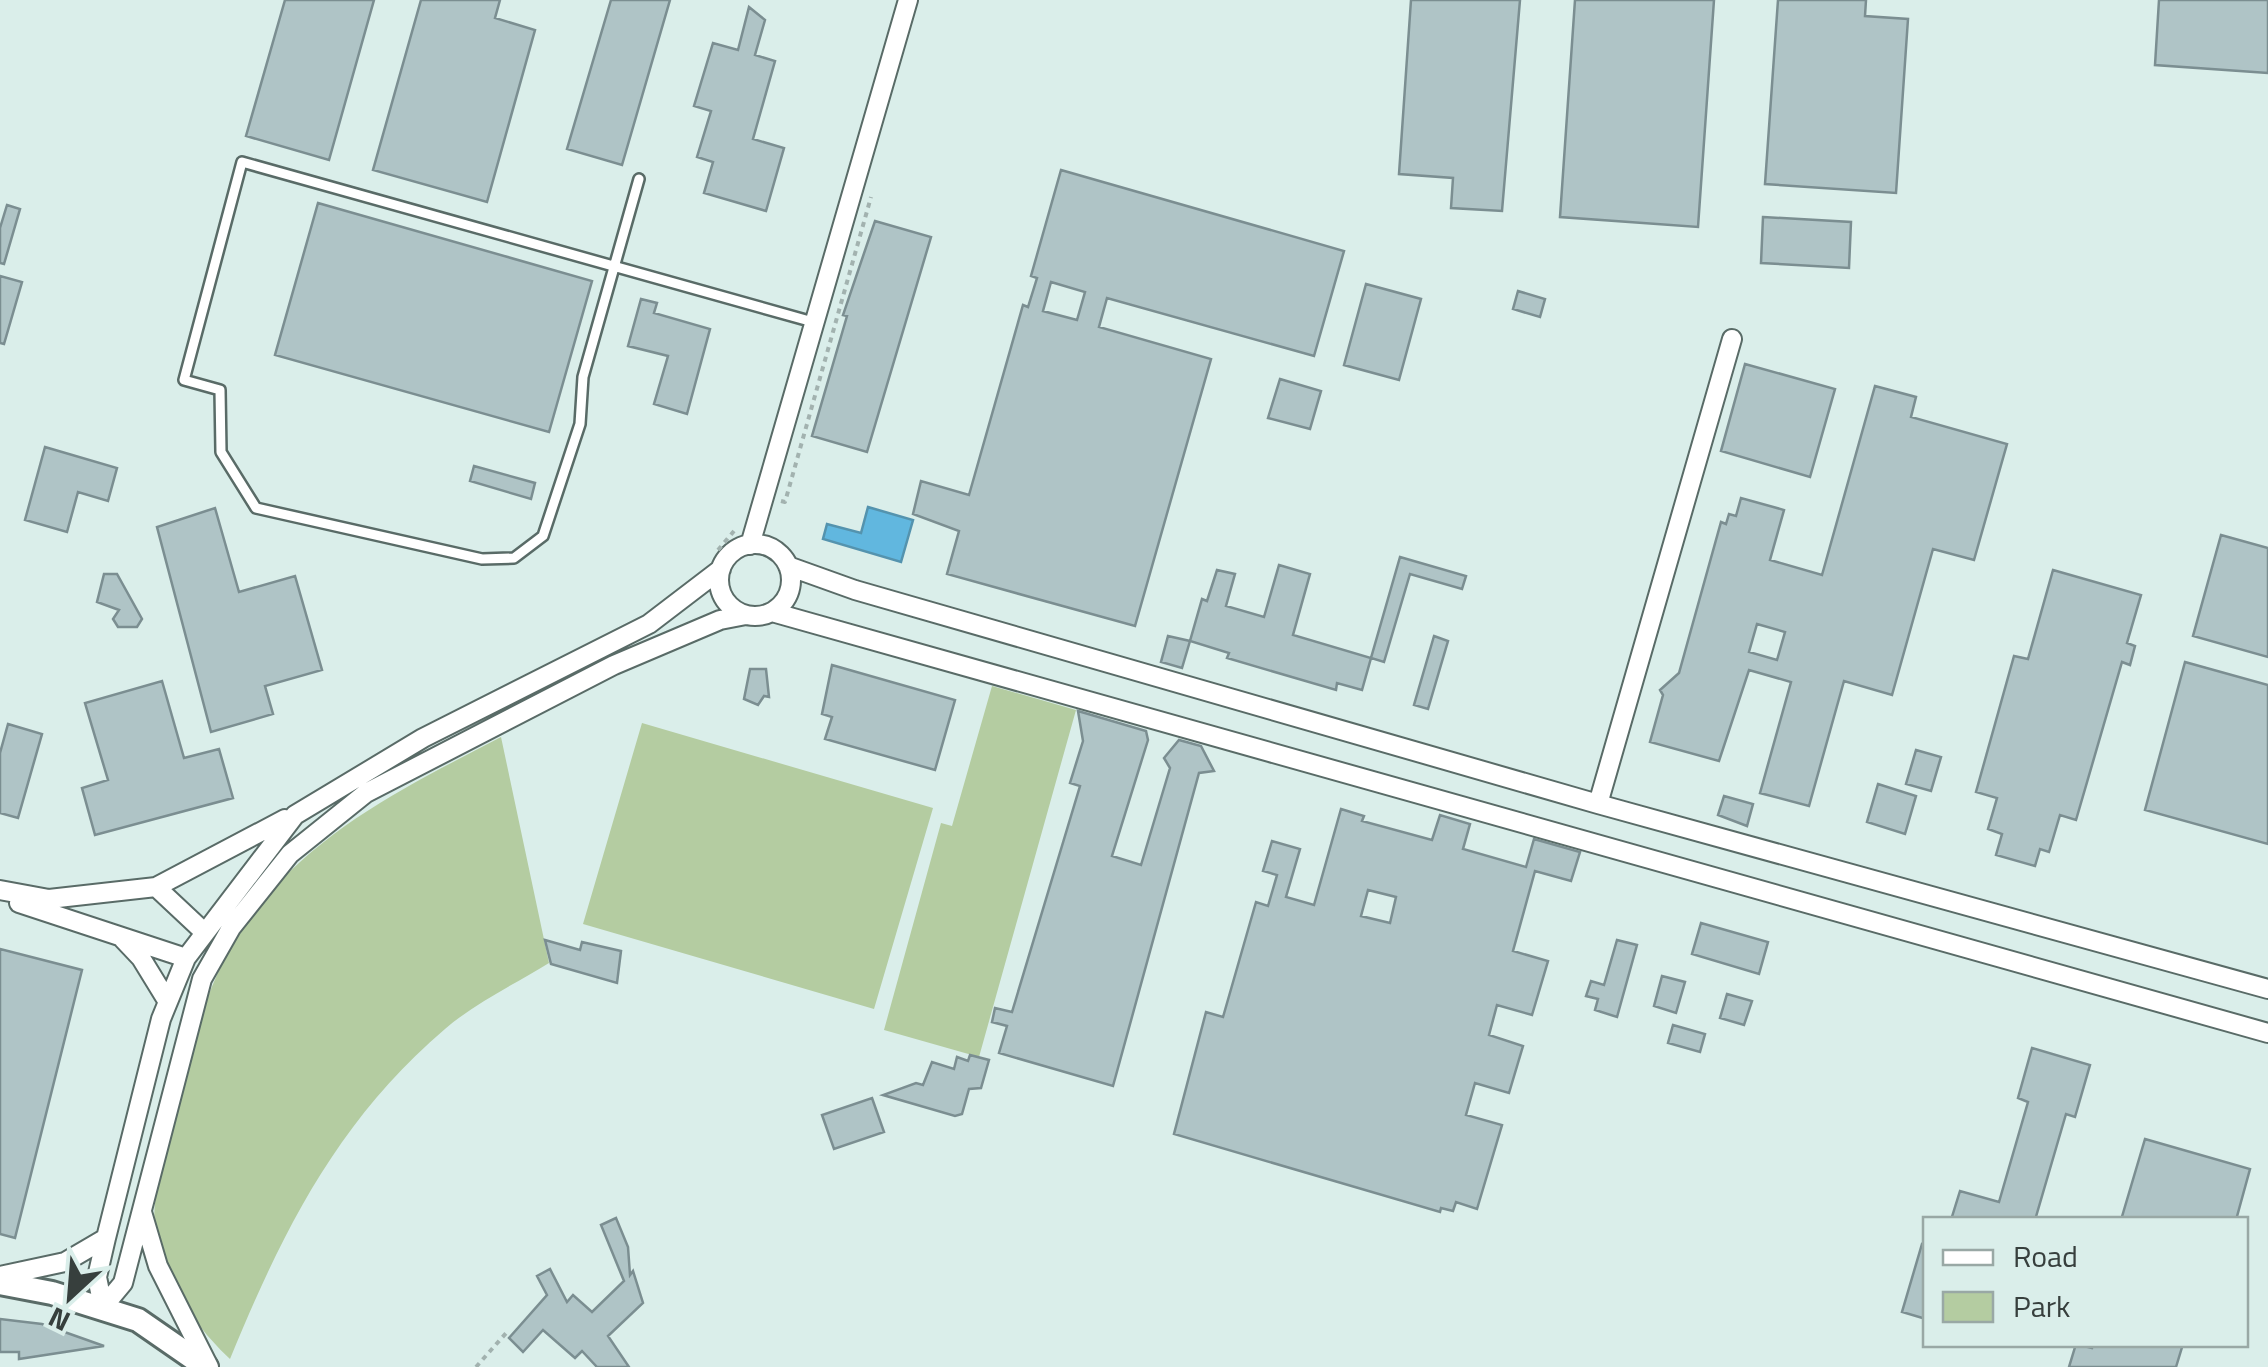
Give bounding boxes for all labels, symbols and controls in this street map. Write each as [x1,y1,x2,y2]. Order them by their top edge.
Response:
legend [1923,1217,2248,1347]
text: Road [2013,1233,2078,1279]
north arrow [20,1247,120,1347]
text: Park [2013,1283,2070,1329]
text: N [41,1296,77,1343]

